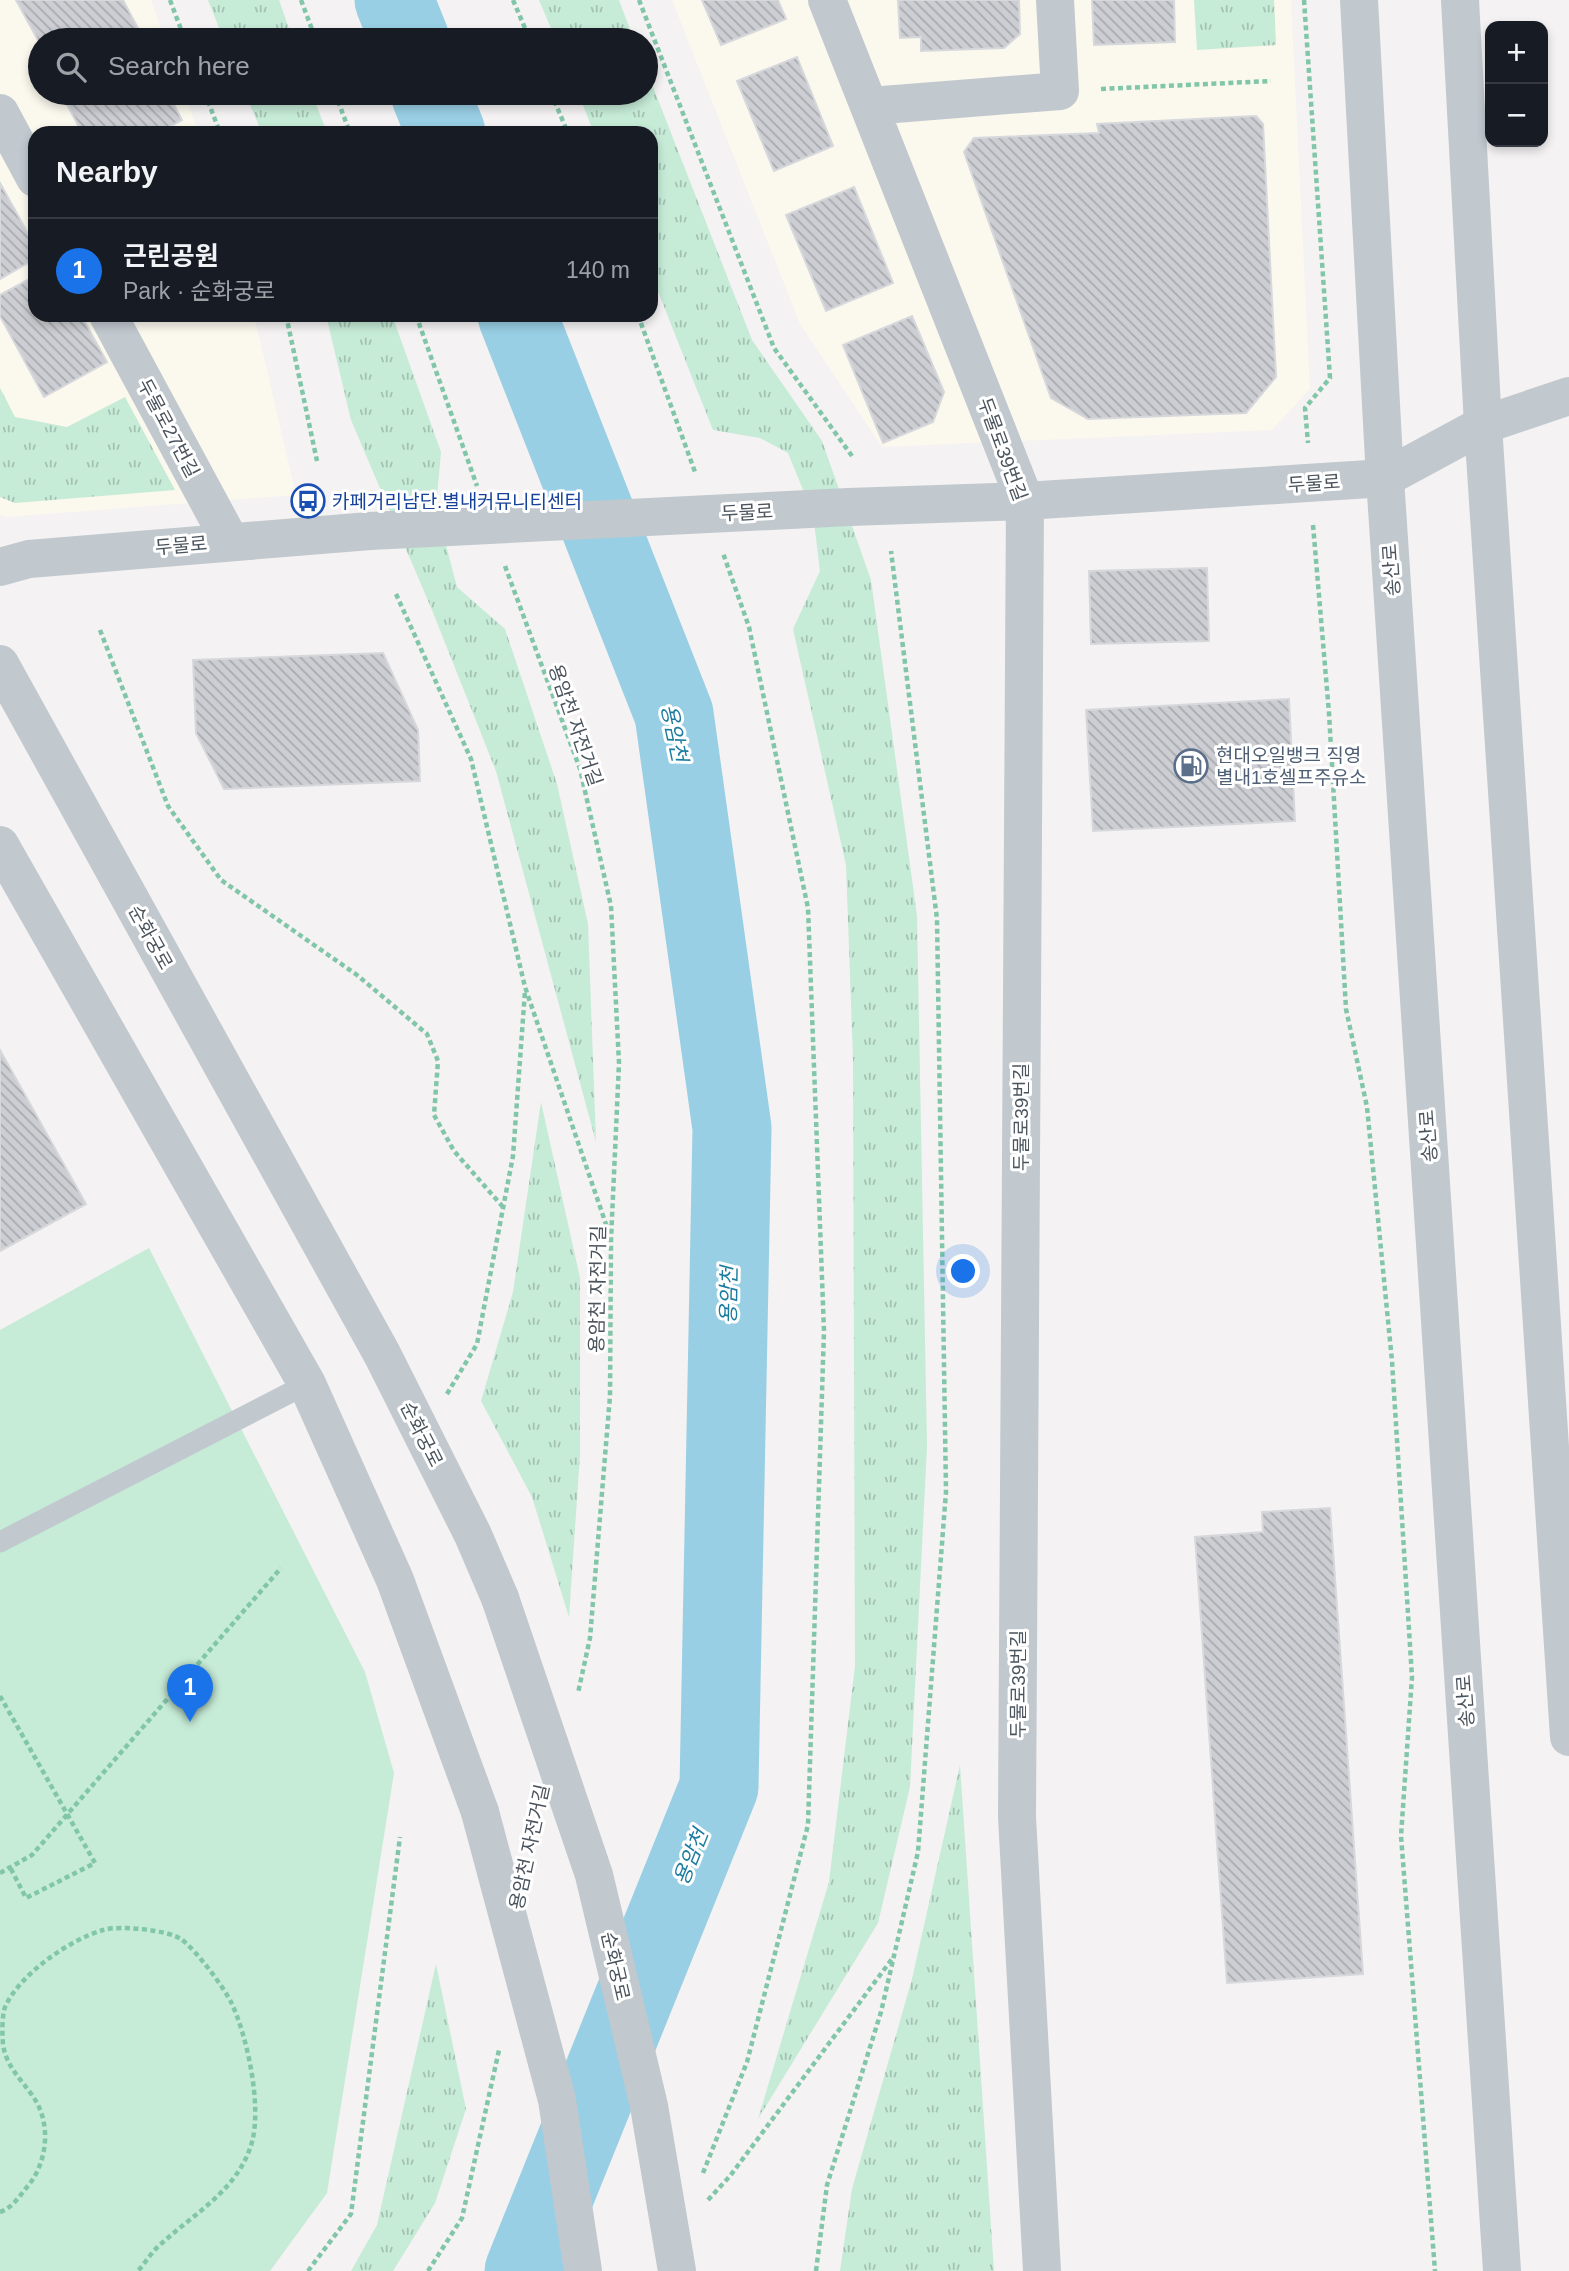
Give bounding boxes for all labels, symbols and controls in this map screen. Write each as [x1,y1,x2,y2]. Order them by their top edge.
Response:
map controls [1485,21,1548,147]
button: + [1485,21,1548,84]
search box [28,28,658,105]
icon: search [52,48,90,86]
text: Search here [108,51,250,81]
button: − [1485,84,1548,147]
text: Nearby [56,155,158,188]
text: 근린공원 [123,241,219,271]
text: 1 [73,257,85,283]
text: 140 m [566,257,630,283]
text: Park · 순화궁로 [123,278,275,304]
street label: 두물로27번길 [134,375,203,481]
street label: 두물로39번길 [974,395,1031,504]
street label: 두물로 [1287,471,1341,496]
bus stop icon: 카페거리남단.별내커뮤니티센터 [289,482,327,520]
place label: 카페거리남단.별내커뮤니티센터 [332,491,582,512]
street label: 두물로 [720,501,774,524]
street label: 두물로 [154,533,208,558]
street label: 송산로 [1379,543,1404,597]
street label: 용암천 자전거길 [545,661,606,789]
water label: 용암천 [657,702,692,766]
place label: 현대오일뱅크 직영 별내1호셀프주유소 [1216,745,1366,788]
fuel station icon: 현대오일뱅크 직영 별내1호셀프주유소 [1172,747,1210,785]
street label: 순화궁로 [124,902,177,973]
street label: 두물로39번길 [1011,1063,1032,1171]
street label: 송산로 [1416,1109,1441,1163]
street label: 용암천 자전거길 [586,1225,609,1353]
your location [946,1254,980,1288]
water label: 용암천 [716,1263,741,1324]
street label: 순화궁로 [396,1398,447,1470]
street label: 두물로39번길 [1008,1630,1029,1738]
pin: 1 [167,1664,213,1722]
street label: 송산로 [1453,1674,1478,1728]
street label: 용암천 자전거길 [506,1782,553,1912]
water label: 용암천 [669,1823,713,1888]
street label: 순화궁로 [597,1930,634,2003]

